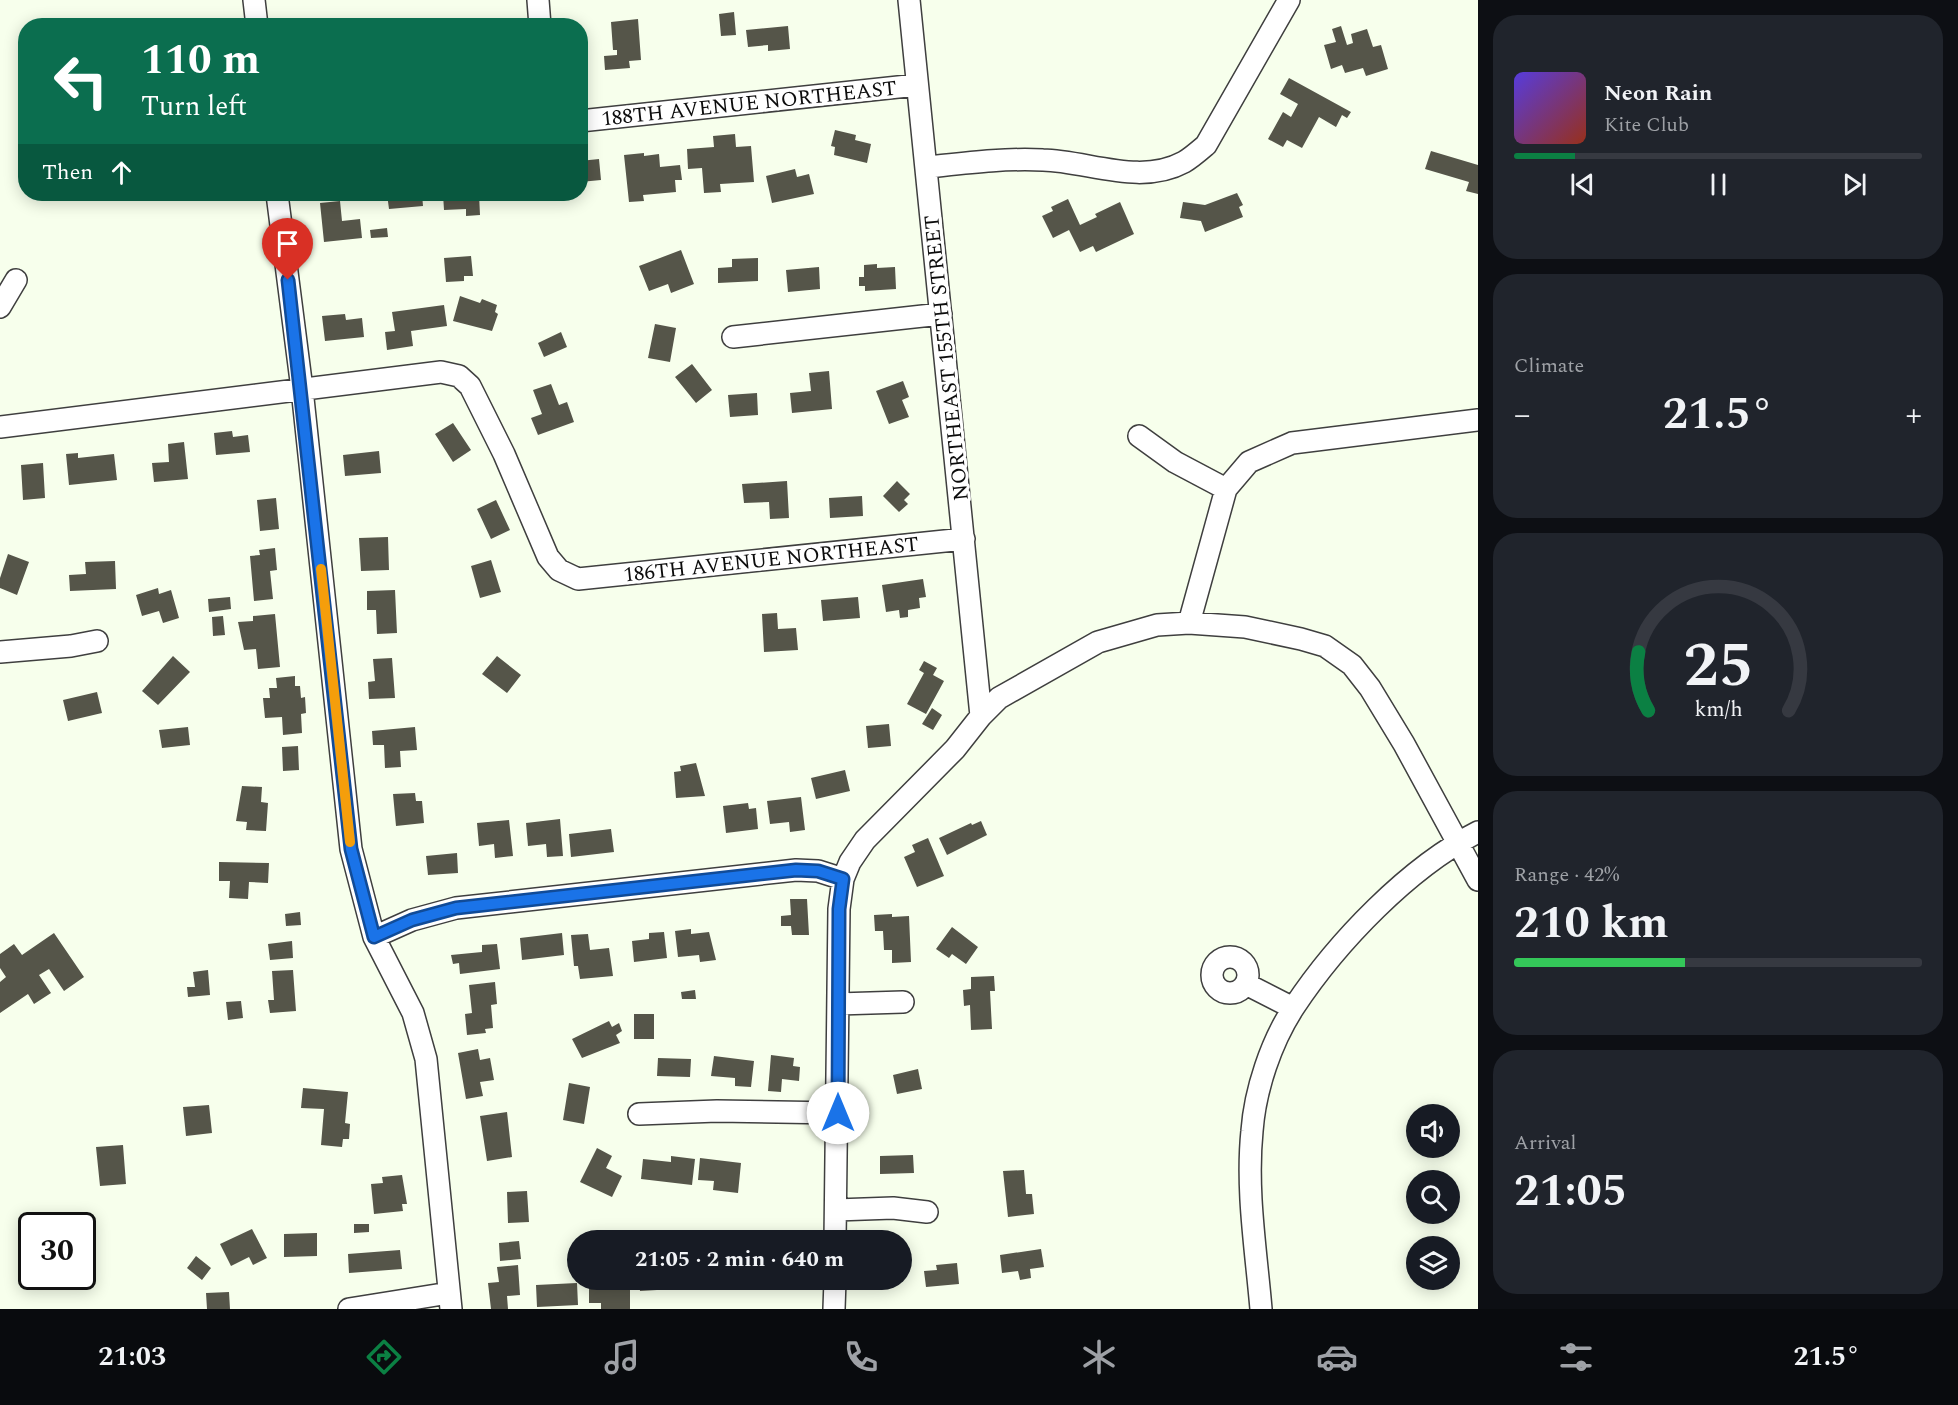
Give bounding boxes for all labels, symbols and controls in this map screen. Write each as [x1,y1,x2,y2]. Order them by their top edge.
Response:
text: 110 m [141,29,260,92]
icon: left [42,42,120,120]
street label: 188TH AVENUE NORTHEAST [600,73,898,135]
text: Neon Rain [1604,77,1712,110]
text: Turn left [141,86,247,128]
text: Kite Club [1604,110,1689,140]
text: Then [42,156,93,189]
icon: ahead [105,156,138,189]
icon: previous [1566,168,1599,201]
icon: pause [1702,168,1735,201]
icon: next [1838,168,1871,201]
street label: NORTHEAST 155TH STREET [916,213,978,502]
pin [262,218,313,280]
icon: arrive [271,227,304,260]
text: Climate [1514,351,1584,381]
text: 21.5° [1663,380,1773,449]
text: − [1514,390,1531,440]
text: + [1905,390,1922,440]
street label: 186TH AVENUE NORTHEAST [622,529,920,591]
text: 25 [1683,620,1753,715]
text: km/h [1694,694,1742,727]
text: Range · 42% [1514,860,1619,890]
text: 210 km [1514,889,1669,958]
position arrow [806,1081,870,1145]
map controls [1406,1104,1460,1290]
button: sound [1406,1104,1460,1158]
text: Arrival [1514,1128,1576,1158]
text: 21:05 [1514,1157,1627,1226]
button: search [1406,1170,1460,1224]
speed limit sign: 30 [18,1212,96,1290]
button: layers [1406,1236,1460,1290]
text: 21:05 · 2 min · 640 m [635,1243,844,1276]
text: 21:03 [98,1336,166,1378]
icon: directions [363,1336,405,1378]
icon: music [601,1336,643,1378]
icon: phone [840,1336,882,1378]
icon: climate [1078,1336,1120,1378]
icon: car [1316,1336,1358,1378]
icon: filters [1555,1336,1597,1378]
text: 21.5° [1793,1336,1860,1378]

